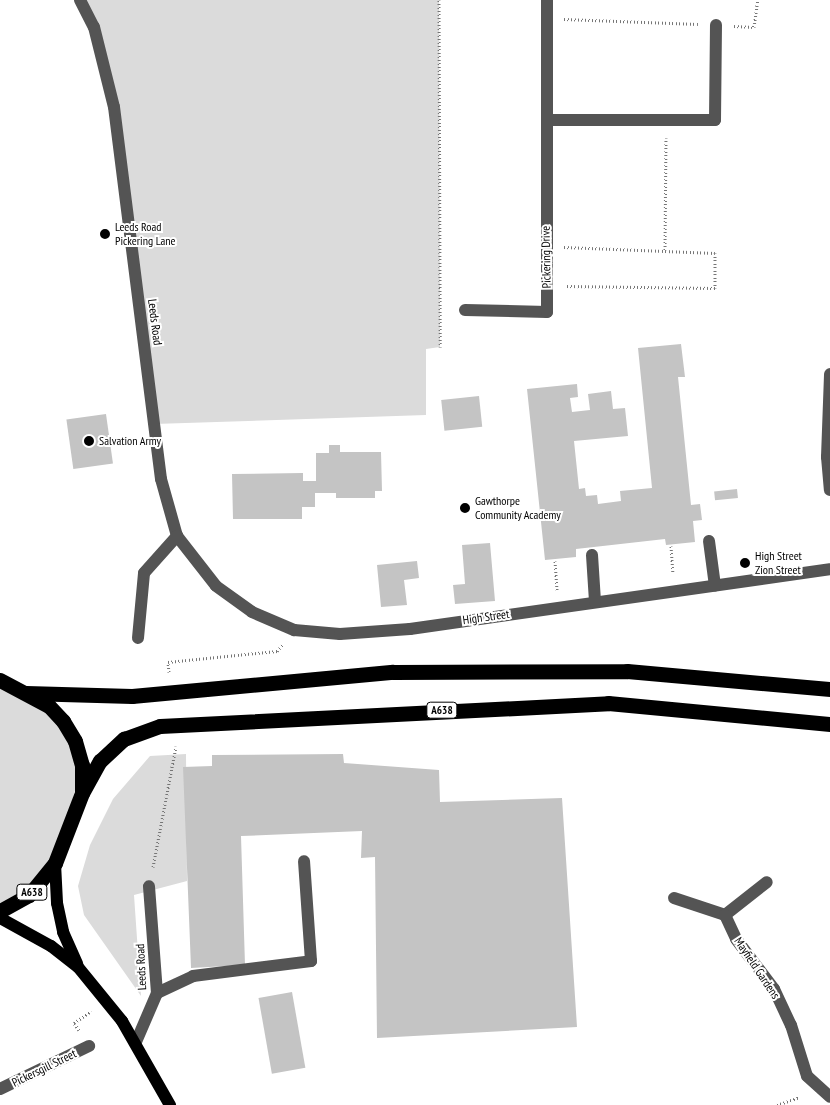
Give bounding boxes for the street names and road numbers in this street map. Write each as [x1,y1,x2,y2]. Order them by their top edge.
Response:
street label: Pickering Drive [538,226,554,288]
street label: Leeds Road [145,298,165,346]
street label: High Street [462,607,510,627]
road number: A638 [426,702,458,718]
road number: A638 [16,884,48,900]
street label: Mayfield Gardens [731,934,783,1002]
street label: Leeds Road [133,943,149,991]
street label: Pickersgill Street [9,1046,79,1090]

